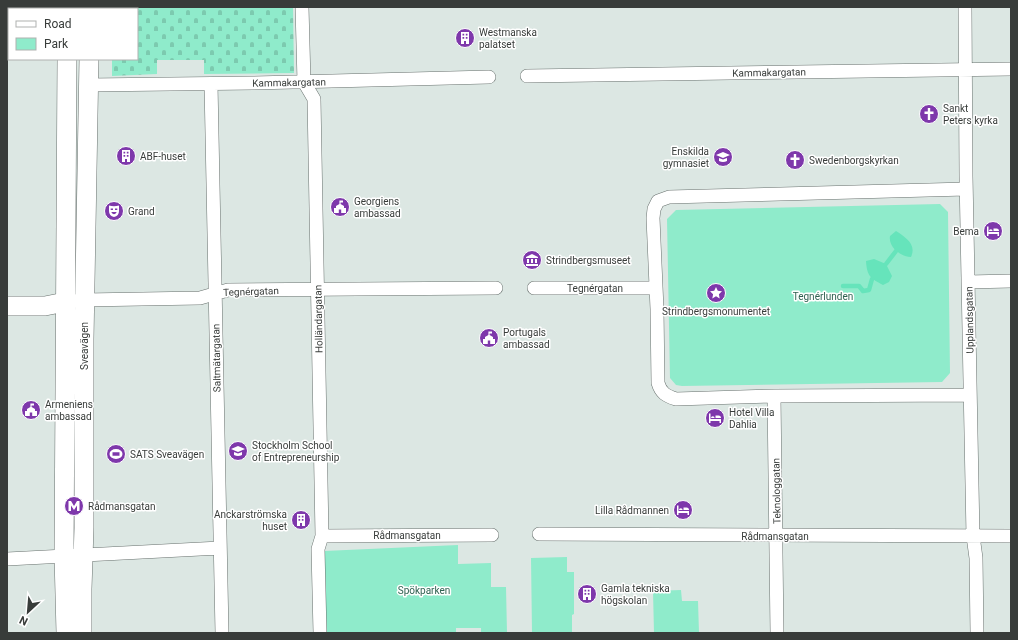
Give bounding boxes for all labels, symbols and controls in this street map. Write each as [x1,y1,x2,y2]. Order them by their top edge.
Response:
legend [8,8,138,60]
text: Road [44,17,72,31]
building icon: Westmanska palatset [454,27,476,49]
place label: Westmanska palatset [479,27,537,50]
text: Park [44,37,69,51]
street label: Kammakargatan [732,66,806,79]
street label: Kammakargatan [252,76,326,89]
church icon: Sankt Peters kyrka [918,103,940,125]
place label: Sankt Peters kyrka [943,103,998,126]
building icon: ABF-huset [115,145,137,167]
place label: Enskilda gymnasiet [663,146,709,169]
school or university icon: Enskilda gymnasiet [712,146,734,168]
church icon: Swedenborgskyrkan [784,149,806,171]
place label: ABF-huset [140,151,186,162]
place label: Swedenborgskyrkan [809,155,899,166]
public building icon: Georgiens ambassad [329,196,351,218]
place label: Georgiens ambassad [354,196,401,219]
theatre icon: Grand [103,200,125,222]
place label: Grand [128,206,155,217]
hotel icon: Bema [982,220,1004,242]
place label: Bema [953,226,979,237]
museum icon: Strindbergsmuseet [521,249,543,271]
place label: Strindbergsmuseet [546,255,631,266]
place icon: Strindbergsmonumentet [705,282,727,304]
street label: Tegnérgatan [567,283,623,294]
street label: Tegnérgatan [223,285,279,298]
street label: Holländargatan [312,285,325,353]
street label: Upplandsgatan [963,286,976,354]
park label: Tegnérlunden [793,291,853,302]
place label: Strindbergsmonumentet [662,306,770,317]
street label: Sveavägen [79,322,90,370]
street label: Saltmätargatan [210,324,223,392]
public building icon: Portugals ambassad [478,327,500,349]
place label: Portugals ambassad [503,327,550,350]
public building icon: Armeniens ambassad [20,399,42,421]
place label: Armeniens ambassad [45,399,93,422]
hotel icon: Hotel Villa Dahlia [704,407,726,429]
place label: Hotel Villa Dahlia [729,407,774,430]
school or university icon: Stockholm School of Entrepreneurship [227,440,249,462]
place label: Stockholm School of Entrepreneurship [252,440,340,463]
sports icon: SATS Sveavägen [105,443,127,465]
place label: SATS Sveavägen [130,449,204,460]
street label: Teknologgatan [770,458,783,524]
metro station icon: Rådmansgatan [63,495,85,517]
hotel icon: Lilla Rådmannen [672,499,694,521]
place label: Rådmansgatan [88,501,155,512]
place label: Lilla Rådmannen [595,505,669,516]
place label: Anckarströmska huset [214,509,287,532]
building icon: Anckarströmska huset [290,509,312,531]
street label: Rådmansgatan [373,530,441,541]
street label: Rådmansgatan [741,531,809,542]
building icon: Gamla tekniska högskolan [576,583,598,605]
place label: Gamla tekniska högskolan [601,583,670,606]
park label: Spökparken [398,585,450,596]
north arrow [8,592,48,632]
text: N [17,613,30,628]

